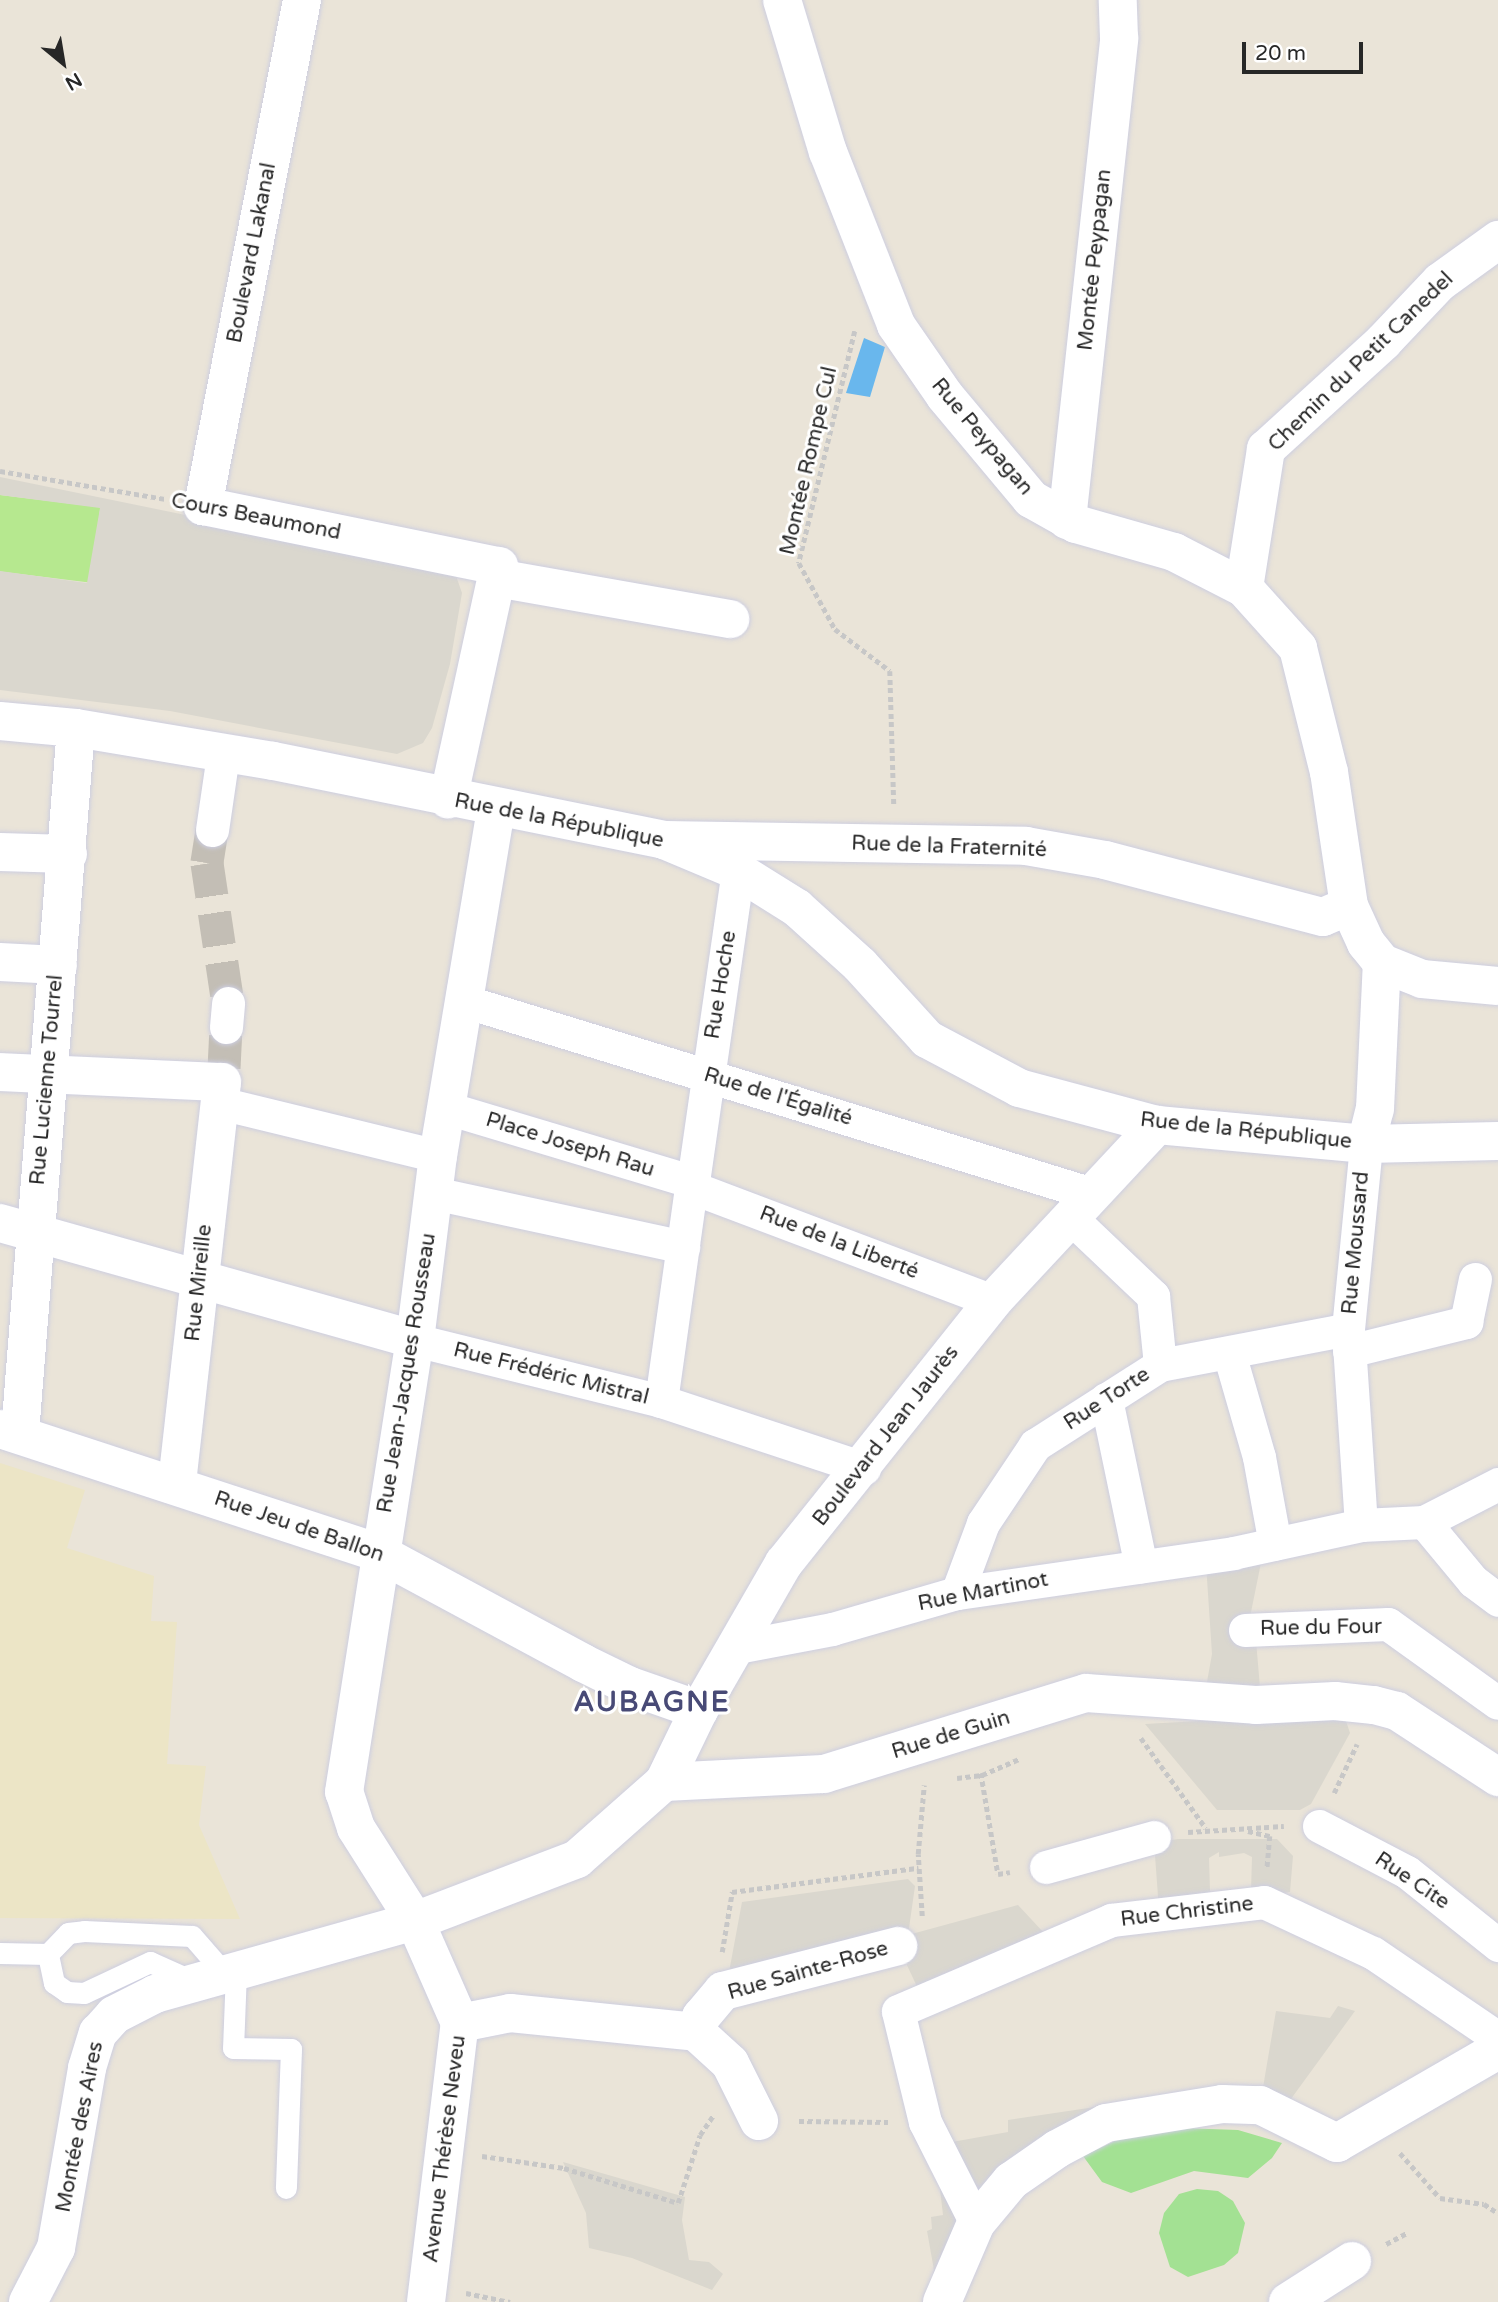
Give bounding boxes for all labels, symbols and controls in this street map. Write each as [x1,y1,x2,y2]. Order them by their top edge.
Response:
north arrow [28,28,98,98]
scale bar [1246,28,1367,72]
text: 20 m [1255,41,1306,66]
text: N [61,68,86,95]
street label: Boulevard Lakanal [222,161,282,345]
street label: Montée Peypagan [1073,168,1117,352]
street label: Chemin du Petit Canedel [1263,267,1459,457]
street label: Montée Rompe Cul [775,364,843,558]
street label: Rue Peypagan [926,373,1038,501]
street label: Cours Beaumond [169,488,343,546]
street label: Rue de la République [452,788,666,854]
street label: Rue de la Fraternité [851,831,1047,863]
street label: Rue Hoche [700,929,742,1041]
street label: Rue Lucienne Tourrel [25,974,69,1186]
street label: Rue de l'Égalité [701,1062,855,1132]
street label: Place Joseph Rau [483,1107,657,1183]
street label: Rue de la République [1139,1107,1353,1155]
street label: Rue Moussard [1337,1170,1375,1316]
street label: Rue de la Liberté [756,1201,922,1285]
street label: Rue Mireille [180,1223,218,1343]
street label: Rue Jean-Jacques Rousseau [372,1231,442,1515]
street label: Rue Frédéric Mistral [451,1338,651,1410]
street label: Boulevard Jean Jaurès [808,1341,964,1531]
street label: Rue Torte [1059,1362,1155,1436]
street label: Rue Jeu de Ballon [211,1486,387,1568]
street label: Rue Martinot [916,1567,1050,1617]
street label: Rue du Four [1260,1614,1382,1642]
district label: AUBAGNE [574,1685,730,1719]
street label: Rue de Guin [889,1705,1013,1765]
street label: Rue Cite [1370,1847,1454,1915]
street label: Rue Christine [1119,1891,1255,1933]
street label: Rue Sainte-Rose [725,1936,891,2006]
street label: Avenue Thérèse Neveu [419,2034,471,2264]
street label: Montée des Aires [51,2039,109,2215]

